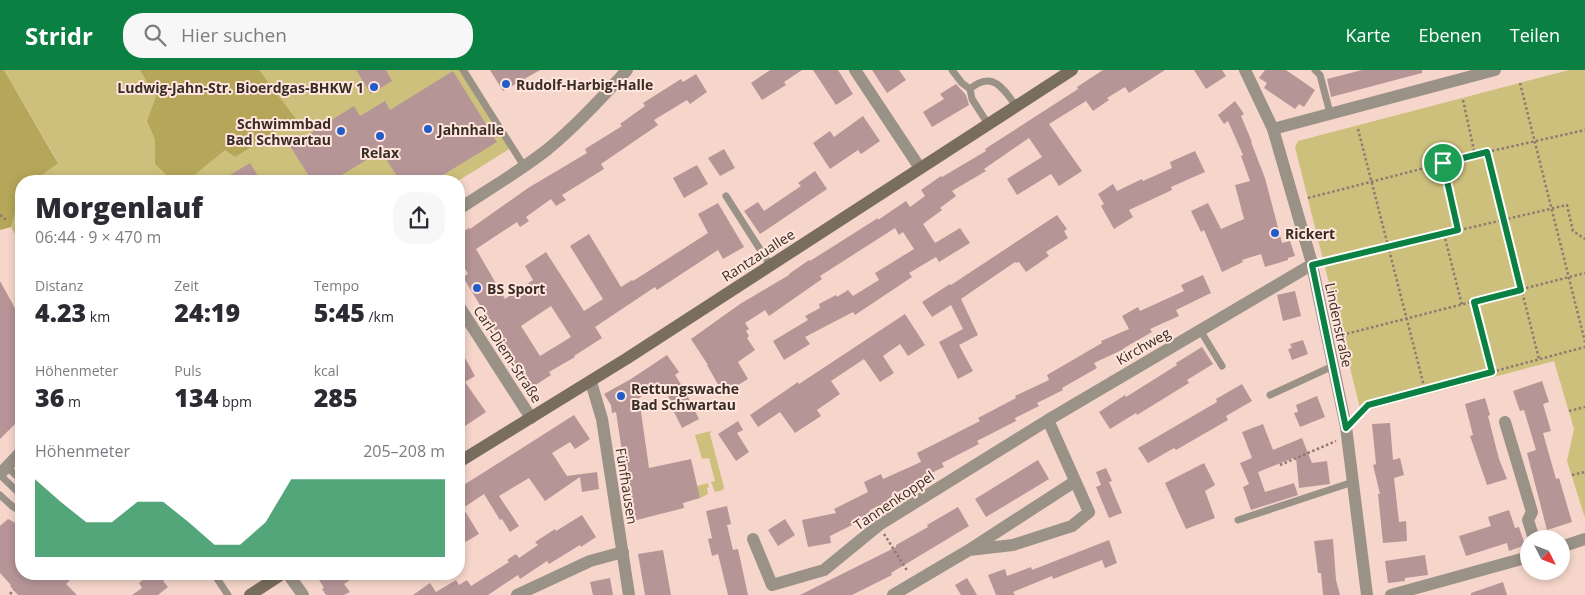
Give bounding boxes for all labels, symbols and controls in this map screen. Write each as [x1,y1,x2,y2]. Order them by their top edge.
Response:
search box [123,13,473,58]
text: Stridr [25,19,93,52]
icon: search [141,21,169,49]
text: Hier suchen [181,22,287,48]
text: Karte [1346,23,1390,47]
text: Ebenen [1418,23,1482,47]
text: Teilen [1510,23,1560,47]
place label: Rudolf-Harbig-Halle [516,75,653,94]
place label: Ludwig-Jahn-Str. Bioerdgas-BHKW 1 [117,78,364,97]
marker: Rudolf-Harbig-Halle [500,78,512,90]
marker: Ludwig-Jahn-Str. Bioerdgas-BHKW 1 [368,81,380,93]
place label: Schwimmbad Bad Schwartau [226,114,331,149]
place label: Jahnhalle [436,120,504,139]
marker: Jahnhalle [422,123,434,135]
marker: Schwimmbad Bad Schwartau [335,125,347,137]
marker: Relax [374,130,386,142]
pin [1422,142,1464,184]
place label: Relax [361,143,400,162]
icon: arrive [1429,149,1457,177]
text: Morgenlauf [35,188,203,226]
button: share [393,192,445,244]
street label: Rantzauallee [718,224,798,286]
place label: Rickert [1285,224,1335,243]
text: 06:44 · 9 × 470 m [35,226,161,248]
marker: Rickert [1269,227,1281,239]
text: Distanz [35,276,83,295]
text: Zeit [174,276,199,295]
text: Tempo [314,276,359,295]
place label: BS Sport [487,279,545,298]
street label: Lindenstraße [1321,281,1357,369]
marker: BS Sport [471,282,483,294]
text: 4.23 [35,295,86,329]
text: 24:19 [174,295,240,329]
text: 5:45 [314,295,365,329]
street label: Carl-Diem-Straße [469,302,547,406]
text: km [86,307,110,326]
text: /km [365,307,394,326]
street label: Kirchweg [1113,323,1174,369]
text: Höhenmeter [35,361,118,380]
text: Puls [174,361,202,380]
text: kcal [314,361,339,380]
place label: Rettungswache Bad Schwartau [631,379,739,414]
text: 36 [35,380,64,414]
text: 134 [174,380,218,414]
text: 285 [314,380,358,414]
marker: Rettungswache Bad Schwartau [615,390,627,402]
text: m [64,392,81,411]
text: bpm [218,392,252,411]
text: Höhenmeter [35,440,130,462]
text: 205–208 m [363,440,445,462]
street label: Fünfhausen [612,446,642,526]
street label: Tannenkoppel [850,466,938,534]
north arrow [1520,530,1570,580]
map controls [1520,530,1570,580]

